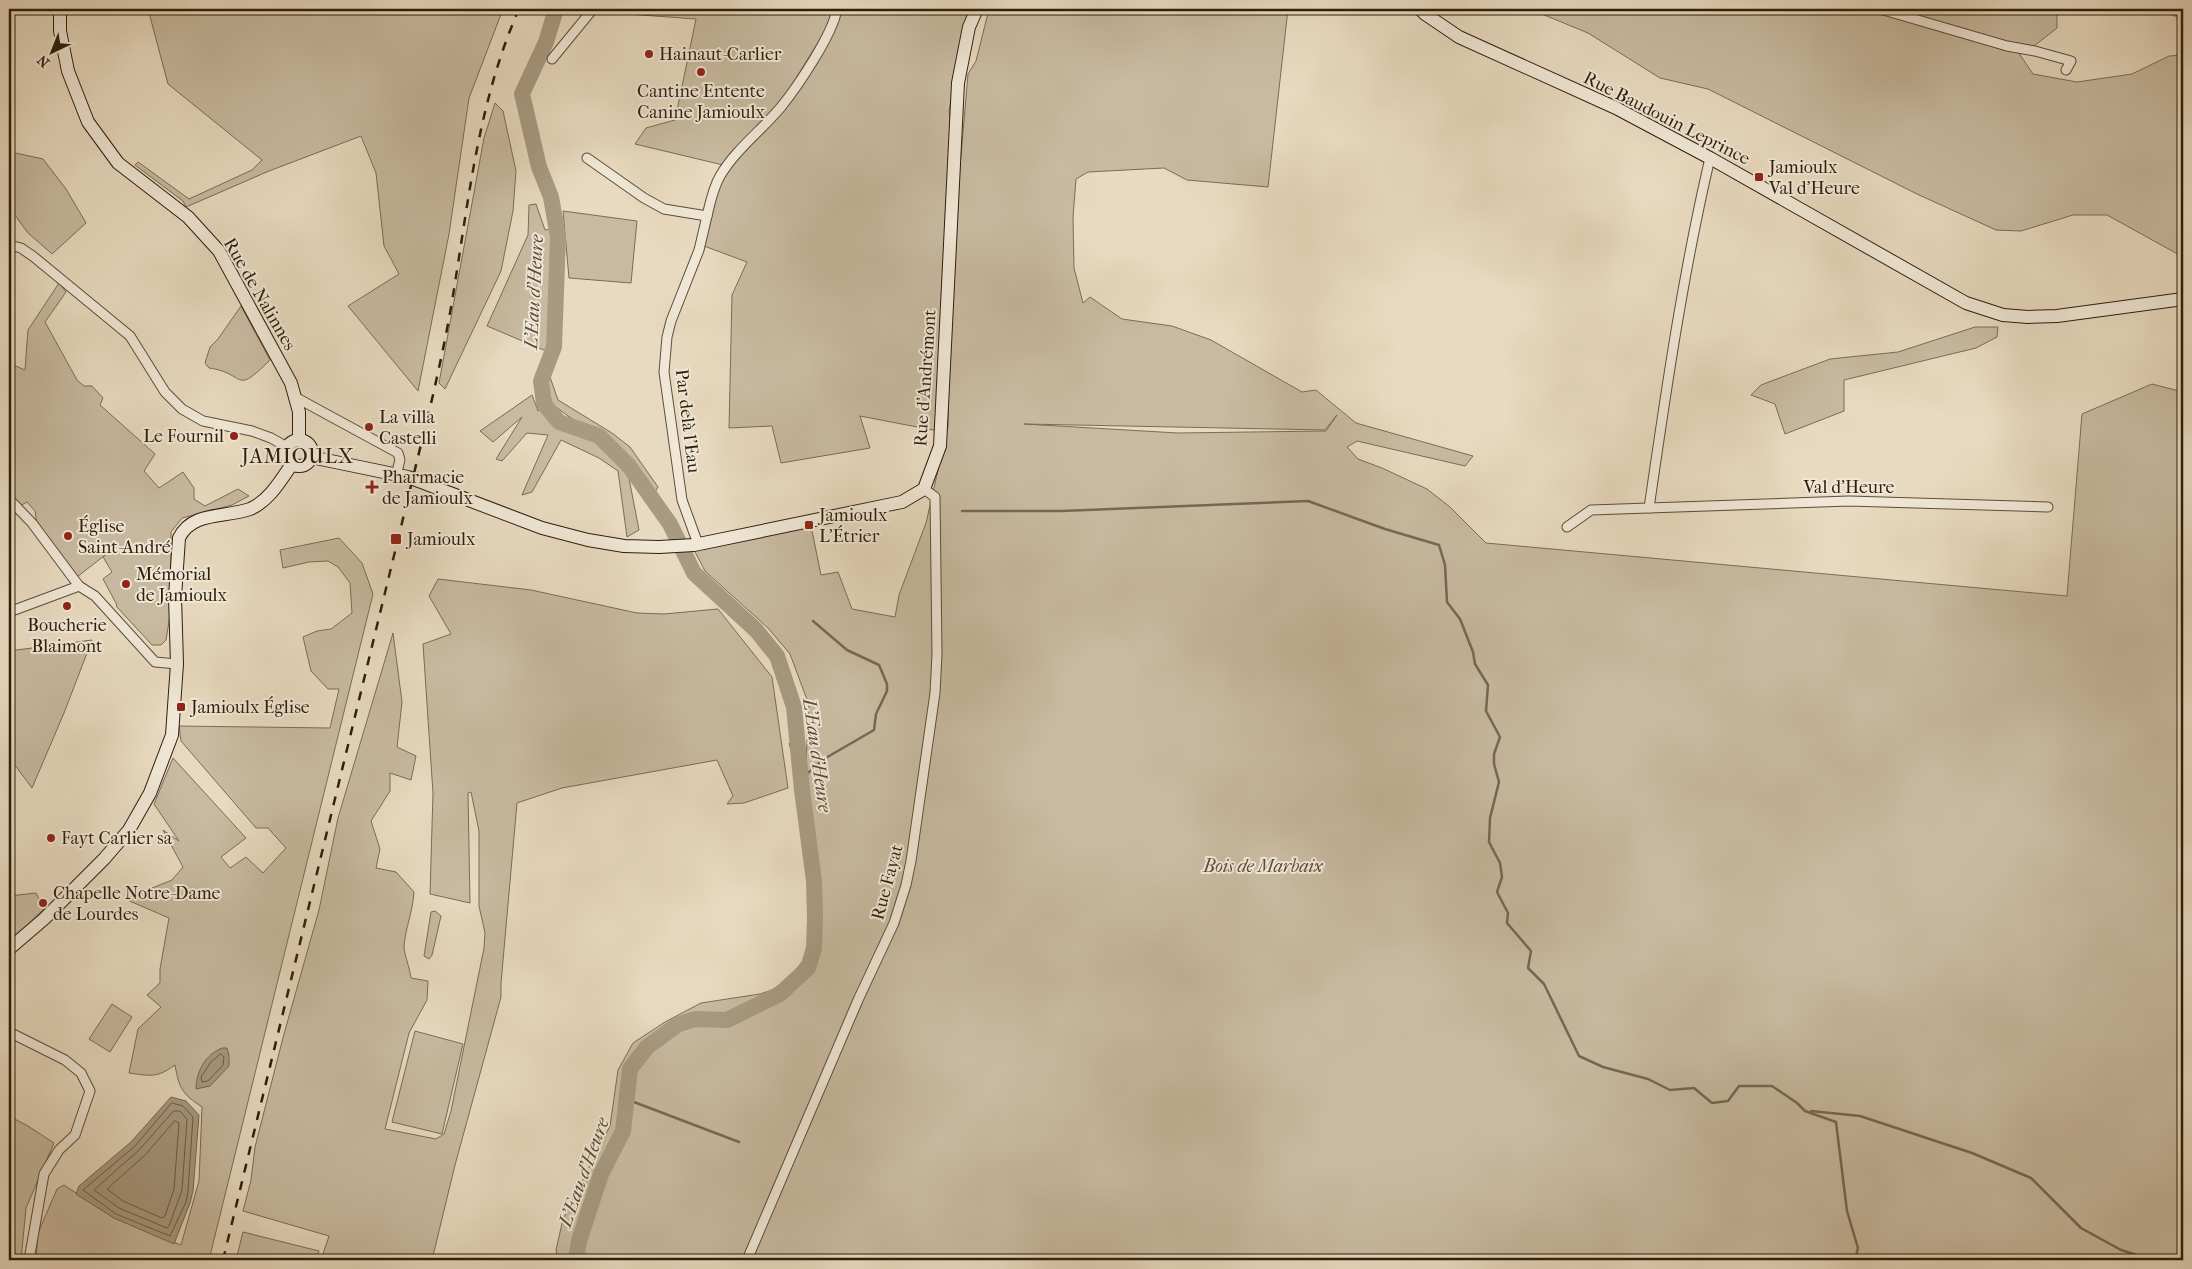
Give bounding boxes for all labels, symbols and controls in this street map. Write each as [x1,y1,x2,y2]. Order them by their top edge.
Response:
north arrow [28,28,78,78]
place label: Hainaut-Carlier [659,44,782,65]
marker: Hainaut-Carlier [643,48,655,60]
text: N [34,51,53,71]
marker: Cantine Entente Canine Jamioulx [695,66,707,78]
street label: Rue Baudouin Leprince [1580,67,1754,170]
place label: Cantine Entente Canine Jamioulx [637,81,765,123]
place label: Jamioulx Val d'Heure [1767,157,1860,199]
marker: Jamioulx Val d'Heure [1753,171,1765,183]
water label: L'Eau d'Heure [520,233,548,352]
street label: Rue de Nalinnes [219,234,300,355]
street label: Rue d'Andrémont [910,308,941,447]
street label: Par delà l'Eau [671,368,704,474]
place label: La villa Castelli [379,407,437,449]
marker: La villa Castelli [363,421,375,433]
place label: Le Fournil [143,426,224,447]
marker: Le Fournil [228,430,240,442]
district label: JAMIOULX [240,445,354,468]
place label: Pharmacie de Jamioulx [382,467,474,509]
street label: Val d'Heure [1803,477,1895,498]
marker: Pharmacie de Jamioulx [366,481,378,493]
place label: Jamioulx L'Étrier [817,505,888,547]
place label: Église Saint-André [78,515,171,558]
marker: Jamioulx L'Étrier [803,519,815,531]
place label: Jamioulx [405,529,476,550]
marker: Église Saint-André [62,530,74,542]
marker: Jamioulx [389,532,403,546]
place label: Mémorial de Jamioulx [136,564,228,606]
marker: Mémorial de Jamioulx [120,578,132,590]
marker: Boucherie Blaimont [61,600,73,612]
place label: Boucherie Blaimont [27,615,107,657]
water label: L'Eau d'Heure [798,695,836,815]
place label: Jamioulx Église [189,696,310,718]
marker: Jamioulx Église [175,701,187,713]
place label: Fayt Carlier sa [61,828,173,849]
marker: Fayt Carlier sa [45,832,57,844]
street label: Rue Fayat [867,842,908,922]
park label: Bois de Marbaix [1202,856,1324,877]
place label: Chapelle Notre-Dame de Lourdes [53,883,221,925]
marker: Chapelle Notre-Dame de Lourdes [37,897,49,909]
water label: L'Eau d'Heure [553,1113,614,1232]

